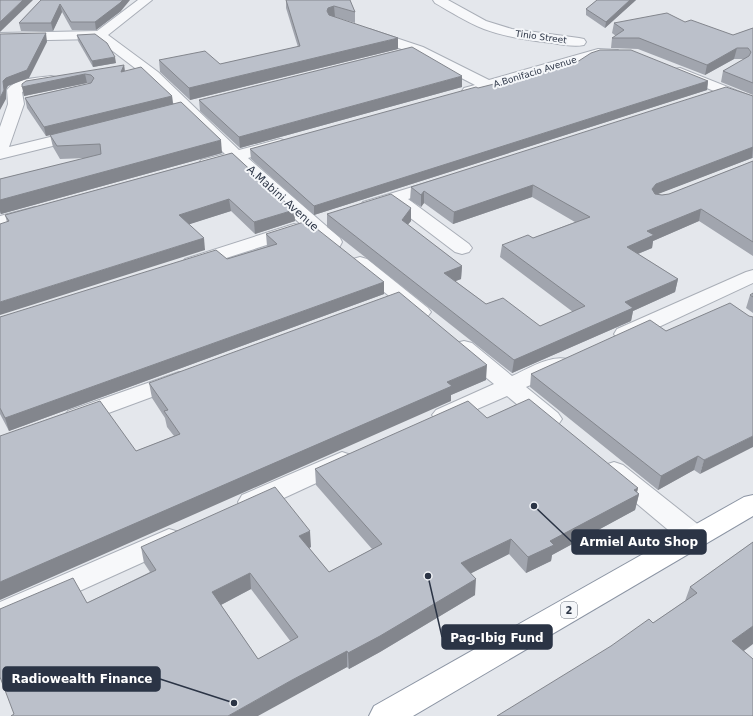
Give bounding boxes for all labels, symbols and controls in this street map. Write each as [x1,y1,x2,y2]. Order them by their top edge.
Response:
street label: Tinio Street [514,28,568,46]
street label: A.Bonifacio Avenue [492,54,578,89]
street label: A.Mabini Avenue [244,163,321,234]
callout: Armiel Auto Shop [572,530,706,554]
text: Armiel Auto Shop [580,535,699,549]
road number: 2 [561,602,577,618]
callout: Pag-Ibig Fund [442,625,552,649]
text: Pag-Ibig Fund [450,631,544,645]
callout: Radiowealth Finance [3,667,160,691]
text: Radiowealth Finance [12,672,152,686]

